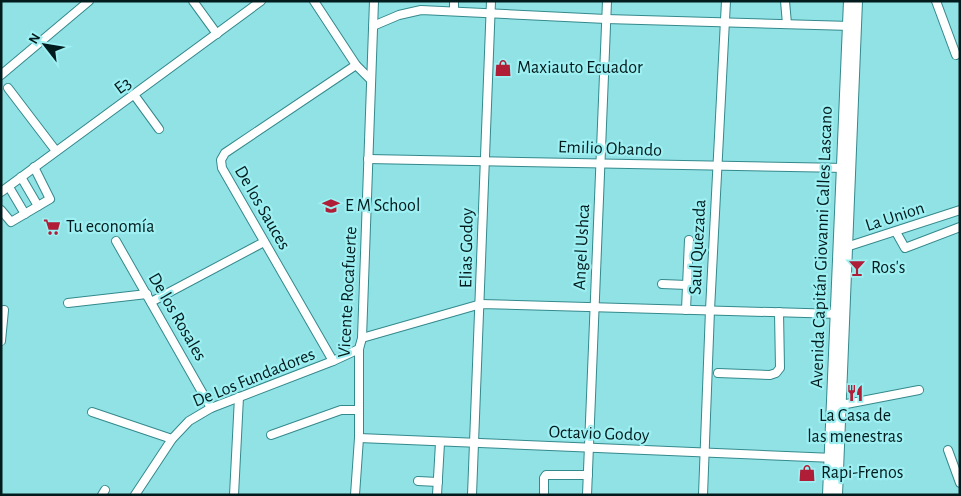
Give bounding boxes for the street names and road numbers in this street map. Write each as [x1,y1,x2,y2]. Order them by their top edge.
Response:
street label: E3 [111,74,135,98]
street label: Avenida Capitán Giovanni Calles Lascano [808,106,836,388]
street label: Emilio Obando [558,138,663,160]
street label: De los Sauces [231,163,293,253]
street label: Saul Quezada [687,199,709,295]
street label: La Union [863,199,927,235]
street label: Angel Ushca [571,203,593,291]
street label: Elias Godoy [457,207,477,288]
street label: Vicente Rocafuerte [336,226,360,358]
street label: De los Rosales [145,270,209,364]
street label: De Los Fundadores [190,345,318,411]
street label: Octavio Godoy [548,423,650,445]

